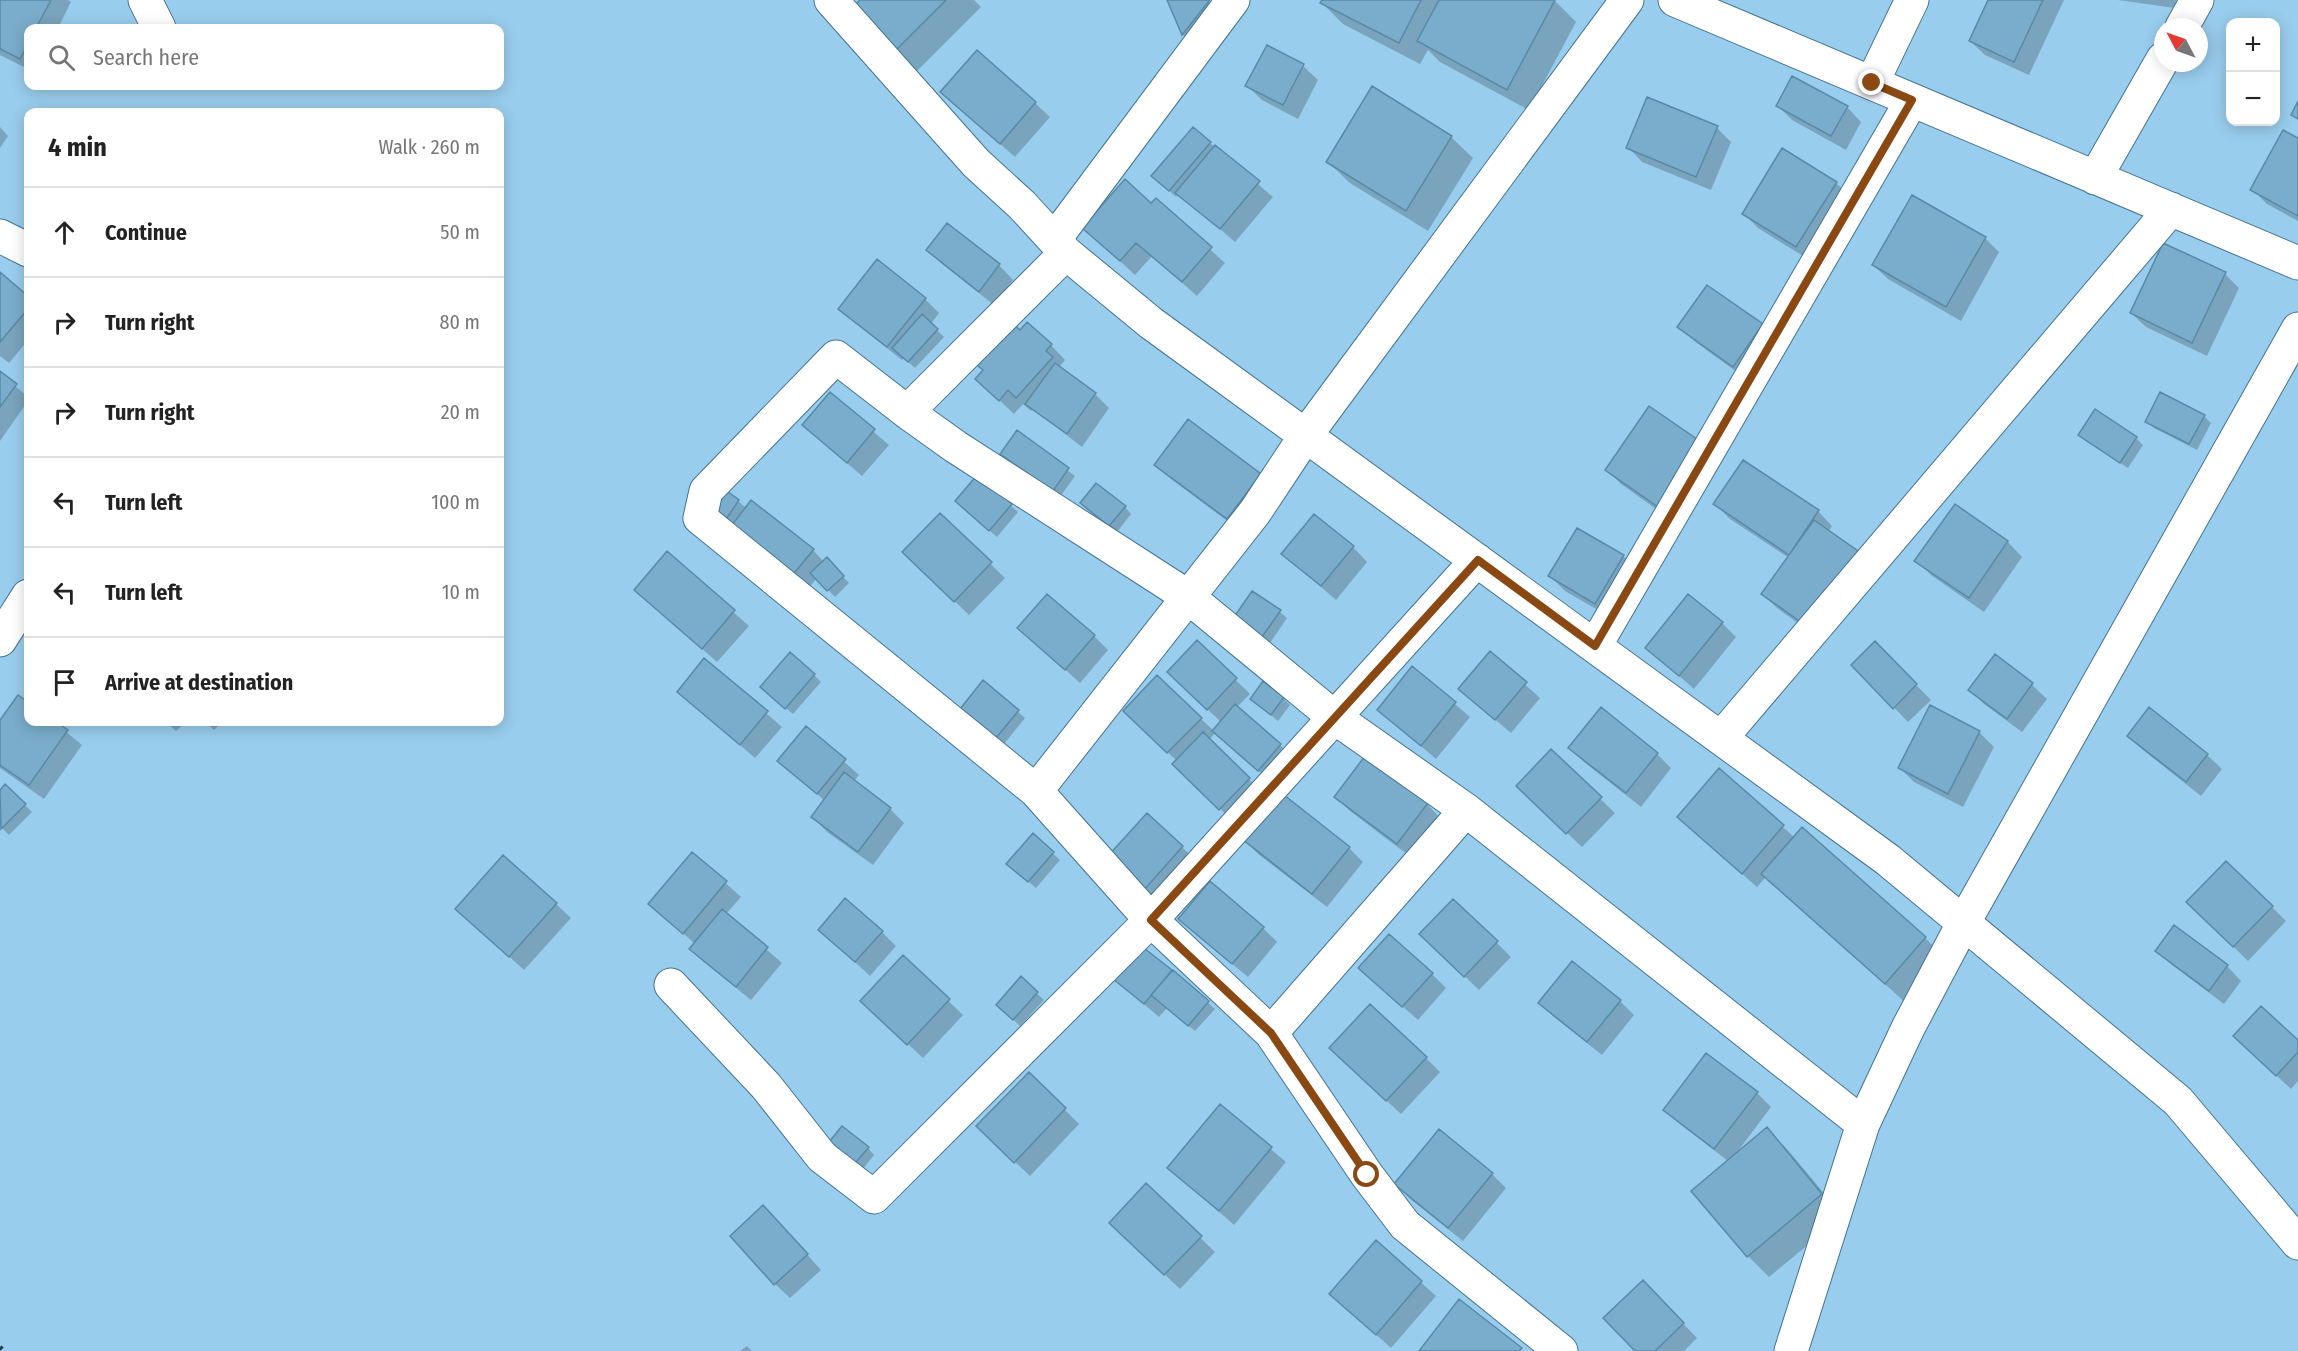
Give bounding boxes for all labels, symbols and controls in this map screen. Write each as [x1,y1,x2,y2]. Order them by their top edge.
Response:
north arrow [2154,18,2208,72]
map controls [2226,18,2280,126]
button: + [2226,18,2280,72]
search box [24,24,504,90]
icon: search [45,41,78,74]
text: Search here [93,44,199,71]
route end [1858,69,1884,95]
button: − [2226,72,2280,126]
text: 4 min [48,132,107,163]
text: Walk · 260 m [379,135,480,159]
icon: ahead [48,216,81,249]
text: Continue [105,219,187,246]
text: 50 m [440,220,480,244]
icon: right [48,306,81,339]
text: Turn right [105,309,194,336]
text: 80 m [440,310,480,334]
icon: right [48,396,81,429]
text: Turn right [105,399,194,426]
text: 20 m [441,400,480,424]
icon: left [48,486,81,519]
text: Turn left [105,489,183,516]
text: 100 m [431,490,480,514]
icon: left [48,576,81,609]
text: Turn left [105,579,183,606]
text: 10 m [442,580,480,604]
icon: arrive [48,666,81,699]
text: Arrive at destination [105,669,293,696]
route start [1353,1161,1379,1187]

